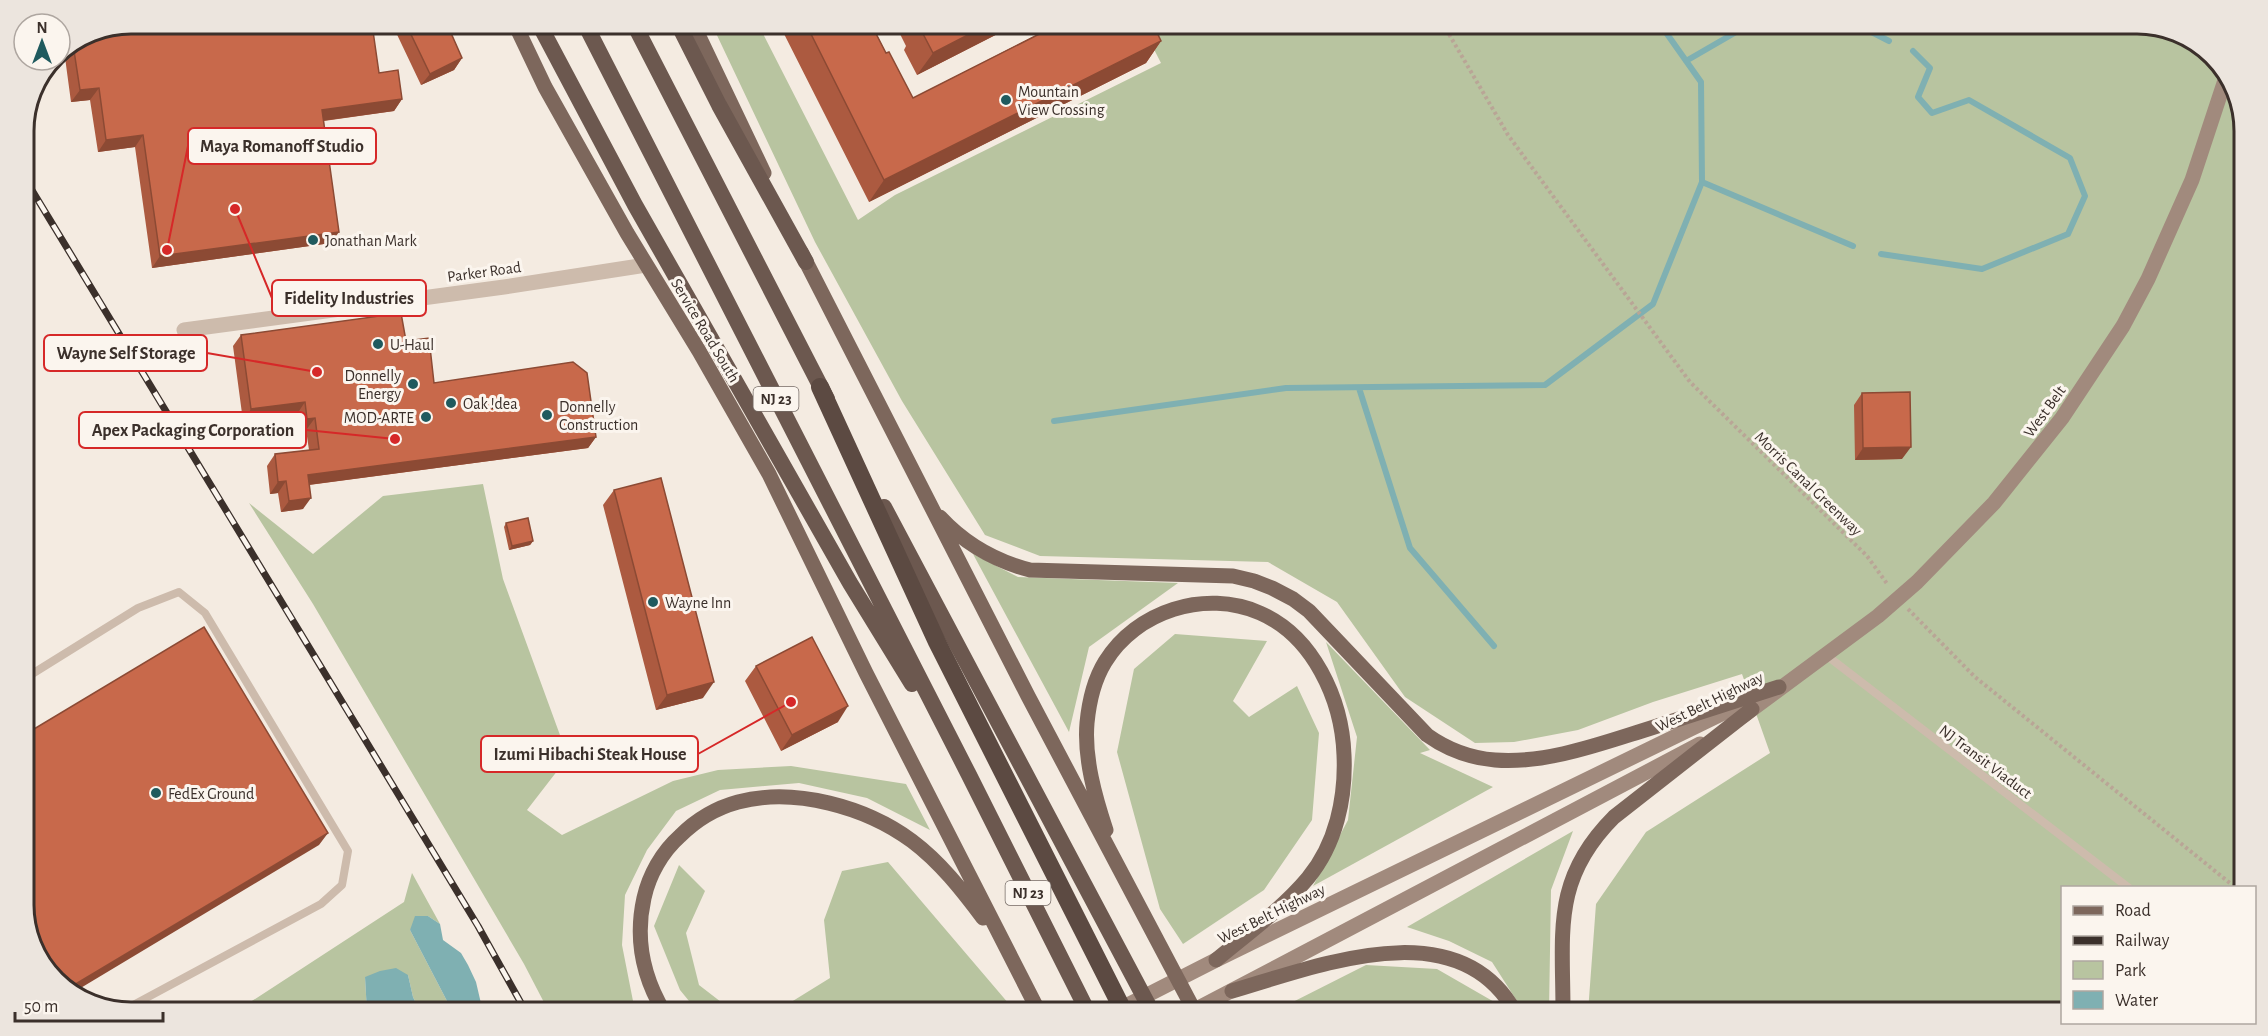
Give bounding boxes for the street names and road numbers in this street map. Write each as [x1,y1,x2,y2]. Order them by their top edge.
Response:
street label: Parker Road [446,259,522,285]
street label: Service Road South [668,276,742,385]
street label: West Belt [2021,383,2069,440]
road number: NJ 23 [754,387,798,411]
street label: Morris Canal Greenway [1751,429,1865,540]
street label: West Belt Highway [1653,669,1766,736]
street label: NJ Transit Viaduct [1936,722,2035,802]
road number: NJ 23 [1006,881,1050,905]
street label: West Belt Highway [1215,881,1328,948]

